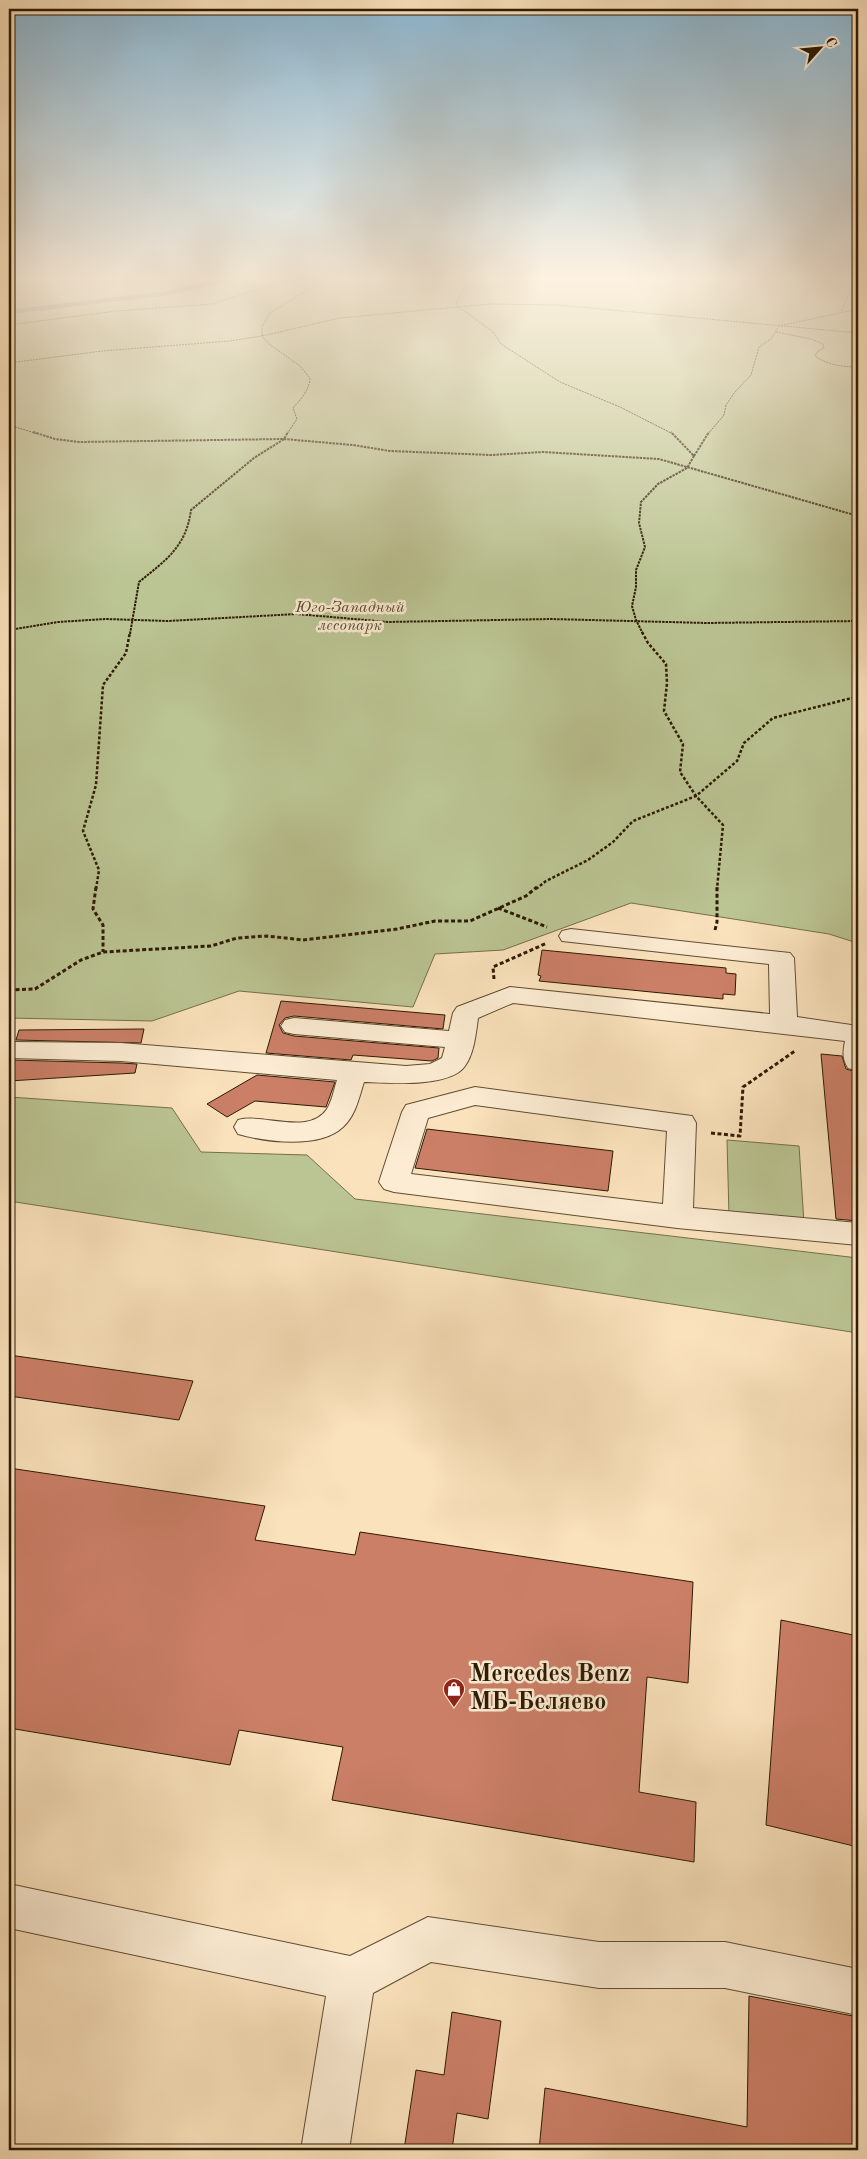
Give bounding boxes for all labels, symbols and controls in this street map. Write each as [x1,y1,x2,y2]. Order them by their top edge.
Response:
north arrow [794,22,844,72]
text: С [822,35,839,50]
park label: Юго-Западный лесопарк [294,600,405,634]
place label: Mercedes Benz МБ-Беляево [470,1663,630,1715]
shop icon: Mercedes Benz МБ-Беляево [442,1677,466,1708]

